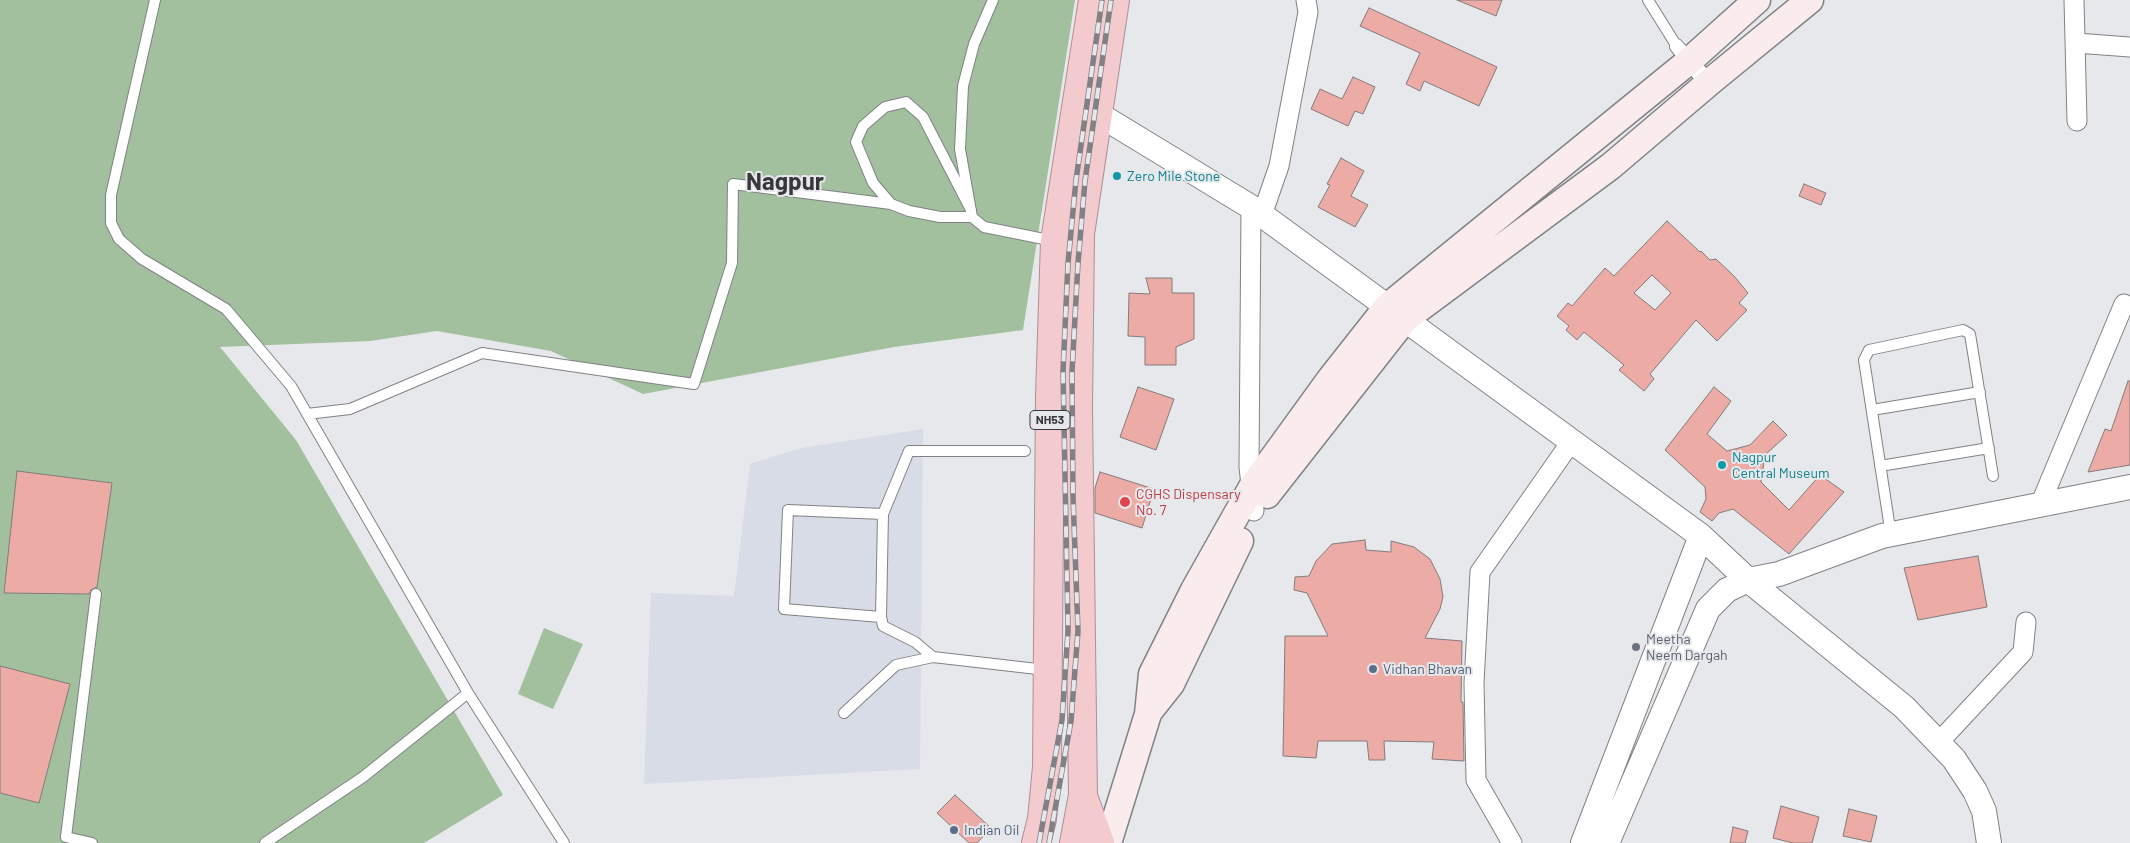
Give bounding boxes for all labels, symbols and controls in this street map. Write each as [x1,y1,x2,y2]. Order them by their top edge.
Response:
district label: Nagpur [746,168,824,196]
place label: Zero Mile Stone [1127,168,1220,184]
marker: Zero Mile Stone [1111,170,1123,182]
road number: NH53 [1030,410,1070,430]
place label: Nagpur Central Museum [1732,449,1830,482]
marker: Nagpur Central Museum [1716,459,1728,471]
place label: CGHS Dispensary No. 7 [1136,486,1241,518]
marker: CGHS Dispensary No. 7 [1118,495,1132,509]
place label: Meetha Neem Dargah [1646,631,1728,664]
marker: Meetha Neem Dargah [1630,641,1642,653]
place label: Vidhan Bhavan [1383,661,1472,677]
marker: Vidhan Bhavan [1367,663,1379,675]
place label: Indian Oil [964,822,1019,838]
marker: Indian Oil [948,824,960,836]

